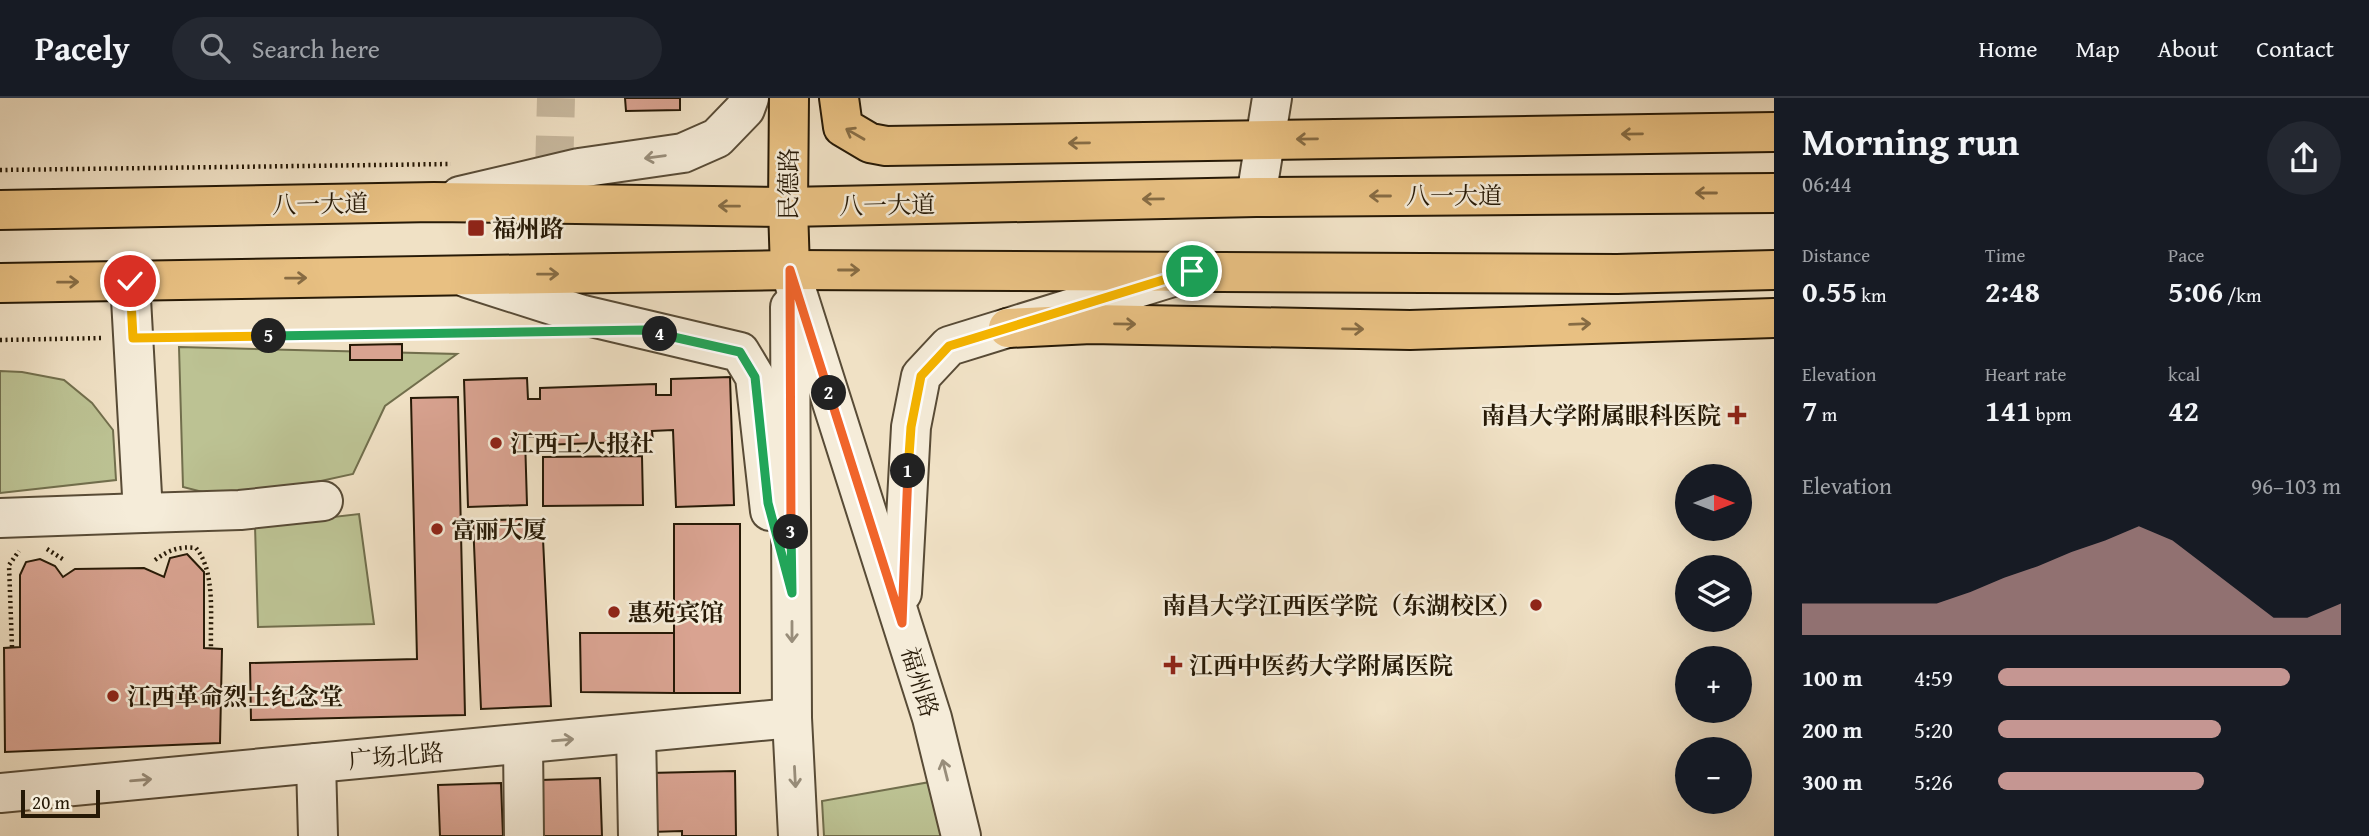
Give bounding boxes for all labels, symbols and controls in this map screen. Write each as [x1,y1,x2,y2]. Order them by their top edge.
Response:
search box [172,17,662,80]
text: Pacely [35,24,130,72]
icon: search [196,29,234,67]
text: Search here [252,29,380,68]
text: Home [1979,31,2038,66]
text: Map [2076,31,2120,66]
text: About [2158,31,2218,66]
text: Contact [2256,31,2334,66]
text: Morning run [1802,113,2019,169]
button: share [2267,121,2341,195]
one-way arrow [845,127,865,141]
one-way arrow [1621,127,1644,141]
one-way arrow [1296,132,1319,146]
one-way arrow [1068,136,1091,150]
street label: 民德路 [771,148,806,220]
one-way arrow [644,151,667,164]
text: 06:44 [1802,167,1852,200]
street label: 八一大道 [1406,178,1502,213]
street label: 八一大道 [272,186,368,222]
street label: 八一大道 [839,187,935,223]
one-way arrow [1695,187,1718,200]
one-way arrow [1369,189,1392,203]
one-way arrow [1142,192,1165,206]
one-way arrow [718,199,741,213]
place label: 福州路 [492,211,564,246]
marker: 福州路 [466,218,486,238]
pin [1162,241,1222,301]
text: Distance [1802,241,1870,269]
text: Time [1985,241,2025,269]
text: Pace [2168,241,2205,269]
pin [100,251,160,311]
icon: arrive [1173,252,1211,290]
icon: check [111,262,149,300]
one-way arrow [837,263,860,277]
one-way arrow [536,267,559,281]
text: 0.55 [1802,269,1857,313]
text: 2:48 [1985,269,2040,313]
text: 5:06 [2168,269,2223,313]
one-way arrow [284,271,307,285]
one-way arrow [56,275,79,289]
text: km [1857,281,1886,309]
text: /km [2223,281,2261,309]
pin: 4 [642,316,678,352]
pin: 5 [252,318,286,354]
one-way arrow [1113,318,1136,331]
one-way arrow [1568,318,1591,331]
text: 4 [655,319,664,347]
text: 5 [264,321,273,349]
one-way arrow [1341,322,1364,336]
text: Elevation [1802,360,1876,388]
text: Heart rate [1985,360,2066,388]
text: kcal [2168,360,2200,388]
pin: 2 [812,376,846,410]
text: 2 [824,378,833,406]
text: 7 [1802,388,1818,432]
text: 141 [1985,388,2032,432]
text: 42 [2168,388,2199,432]
place label: 南昌大学附属眼科医院 [1481,398,1721,433]
text: m [1818,400,1837,428]
text: bpm [2032,400,2071,428]
marker: 南昌大学附属眼科医院 [1727,405,1747,425]
place label: 江西工人报社 [510,426,654,461]
marker: 江西工人报社 [488,435,504,451]
pin: 1 [890,454,926,488]
text: 1 [903,456,912,484]
north arrow [1675,464,1752,541]
map controls [1675,464,1752,814]
text: Elevation [1802,469,1892,502]
text: 96–103 m [2251,469,2341,502]
place label: 富丽大厦 [451,512,547,547]
pin: 3 [774,514,808,550]
text: 3 [786,517,795,545]
marker: 富丽大厦 [429,521,445,537]
button: layers [1675,555,1752,632]
place label: 南昌大学江西医学院（东湖校区） [1162,588,1522,623]
place label: 惠苑宾馆 [628,595,724,630]
marker: 南昌大学江西医学院（东湖校区） [1528,597,1544,613]
marker: 惠苑宾馆 [606,604,622,620]
one-way arrow [785,620,799,643]
street label: 福州路 [893,642,947,722]
button: + [1675,646,1752,723]
place label: 江西中医药大学附属医院 [1189,648,1453,683]
marker: 江西中医药大学附属医院 [1163,655,1183,675]
text: 100 m [1802,661,1863,694]
text: 4:59 [1914,661,1953,694]
place label: 江西革命烈士纪念堂 [127,679,343,714]
marker: 江西革命烈士纪念堂 [105,688,121,704]
text: 200 m [1802,713,1863,746]
text: 5:20 [1914,713,1953,746]
one-way arrow [551,733,574,746]
street label: 广场北路 [347,734,445,778]
button: − [1675,737,1752,814]
one-way arrow [938,759,951,782]
one-way arrow [788,765,801,788]
text: 300 m [1802,765,1863,798]
text: 5:26 [1914,765,1953,798]
one-way arrow [129,773,152,786]
scale bar [21,787,100,819]
text: 20 m [32,788,70,816]

